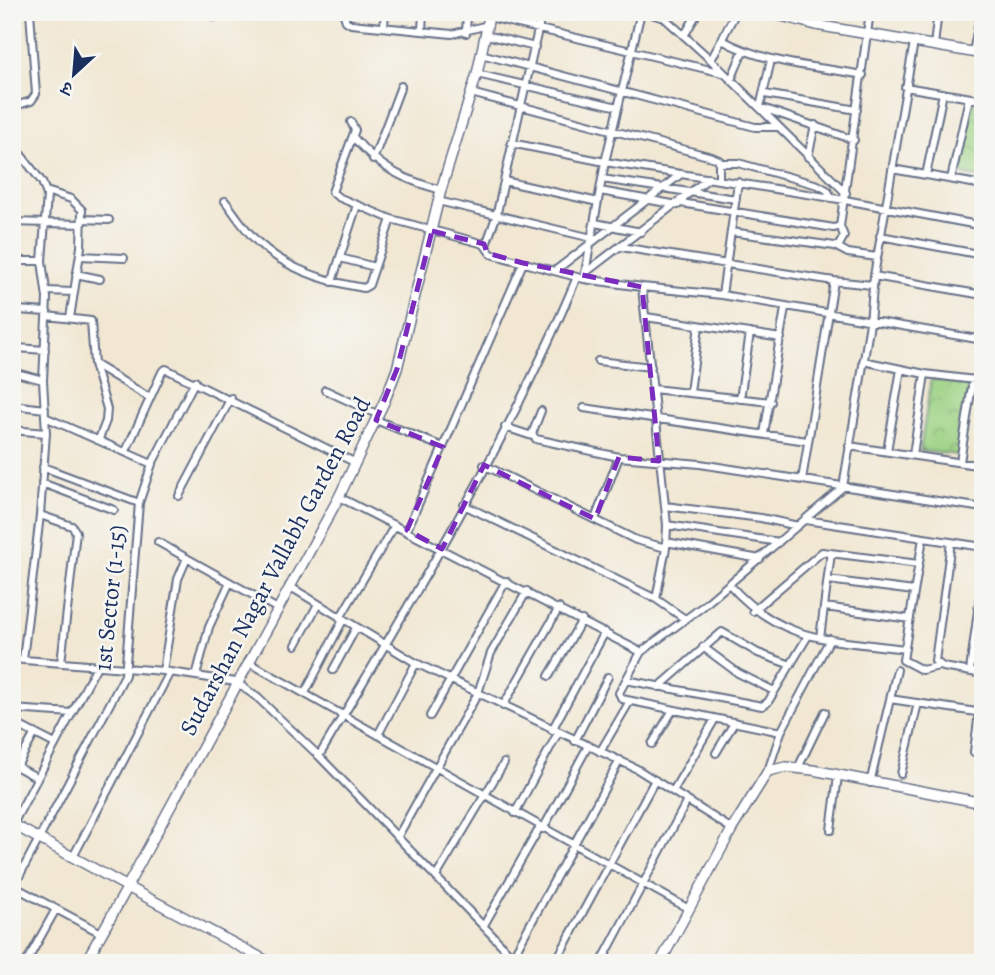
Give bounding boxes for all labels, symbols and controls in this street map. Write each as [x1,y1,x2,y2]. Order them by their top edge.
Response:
north arrow [38,38,108,108]
text: उ [56,74,79,103]
street label: Sudarshan Nagar Vallabh Garden Road [172,391,378,741]
street label: 1st Sector (1-15) [86,523,134,673]

